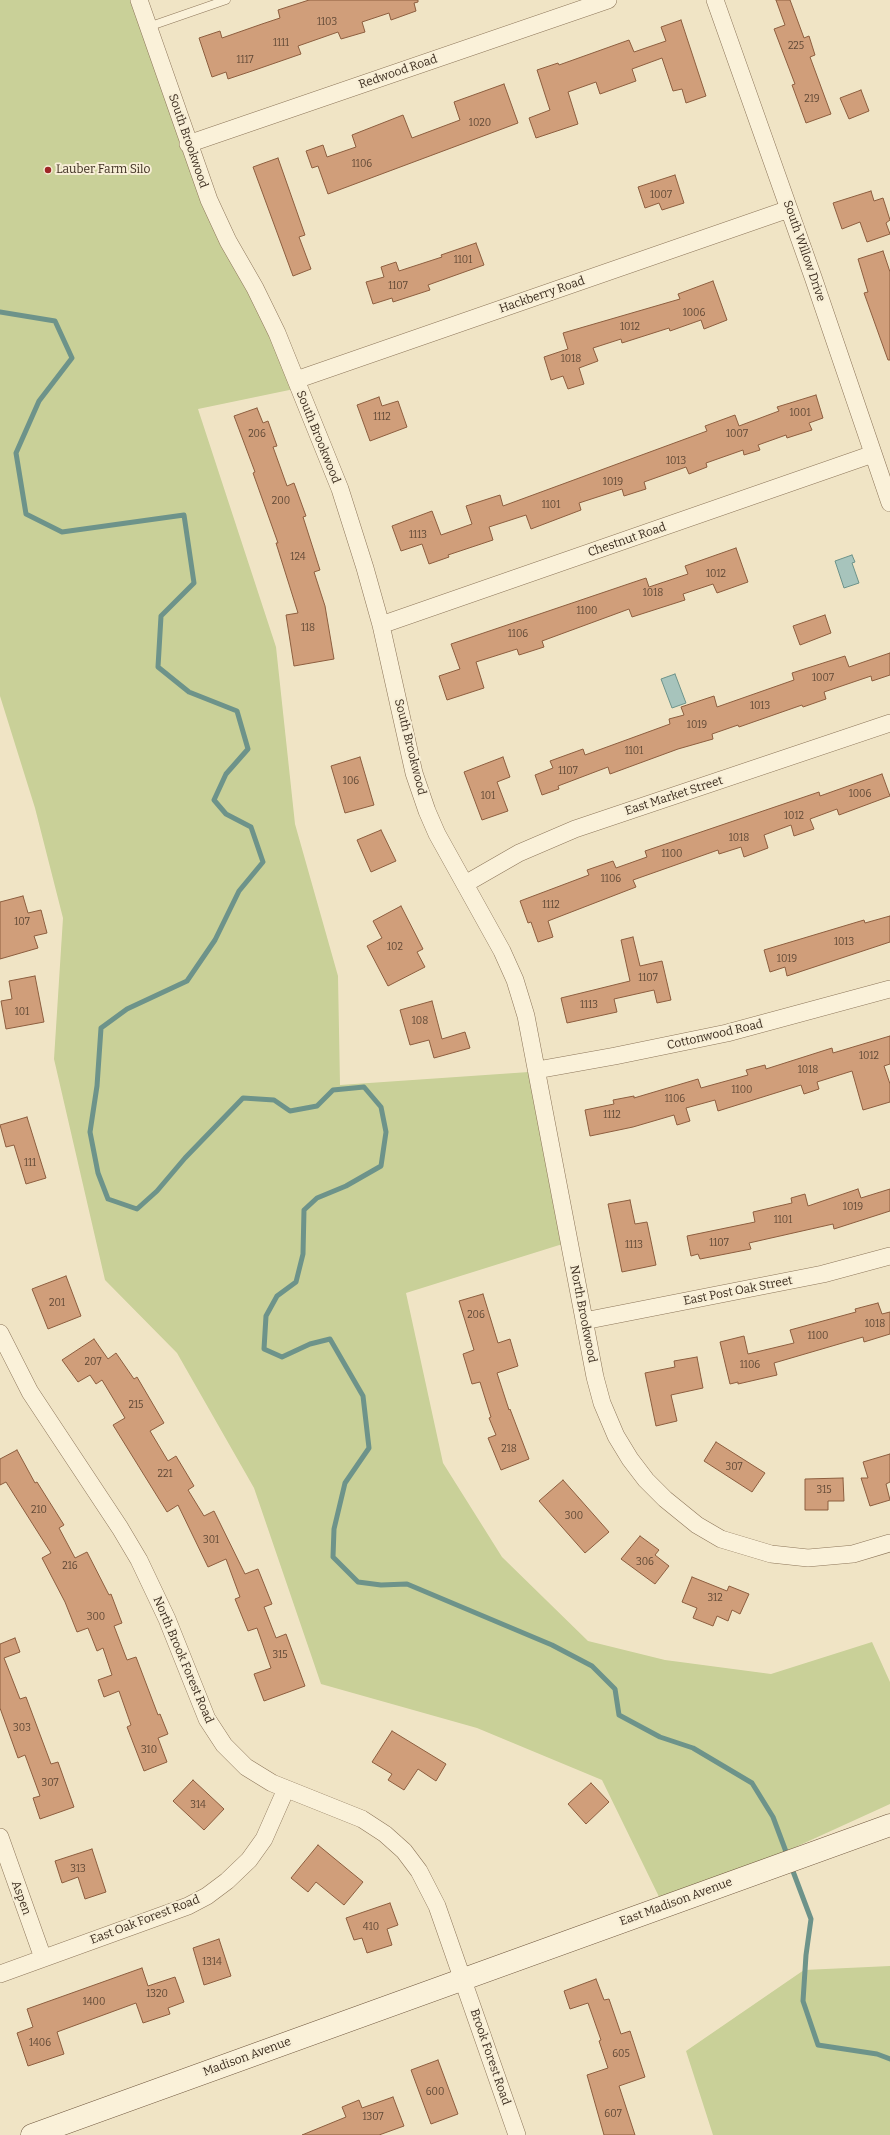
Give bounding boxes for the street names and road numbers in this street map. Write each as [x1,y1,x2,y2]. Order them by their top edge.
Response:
street label: Redwood Road [357,52,439,92]
street label: South Brookwood [165,92,211,190]
street label: South Willow Drive [780,199,828,303]
street label: Hackberry Road [497,274,587,316]
street label: South Brookwood [293,389,343,485]
street label: Chestnut Road [586,520,668,560]
street label: South Brookwood [391,697,429,797]
street label: East Market Street [623,773,725,819]
street label: Cottonwood Road [666,1017,764,1053]
street label: North Brookwood [567,1264,599,1364]
street label: East Post Oak Street [682,1273,794,1309]
street label: North Brook Forest Road [150,1594,216,1726]
street label: East Madison Avenue [618,1875,734,1929]
street label: Aspen [8,1879,34,1917]
street label: East Oak Forest Road [88,1892,202,1948]
street label: Brook Forest Road [467,2007,513,2107]
street label: Madison Avenue [201,2034,293,2080]

